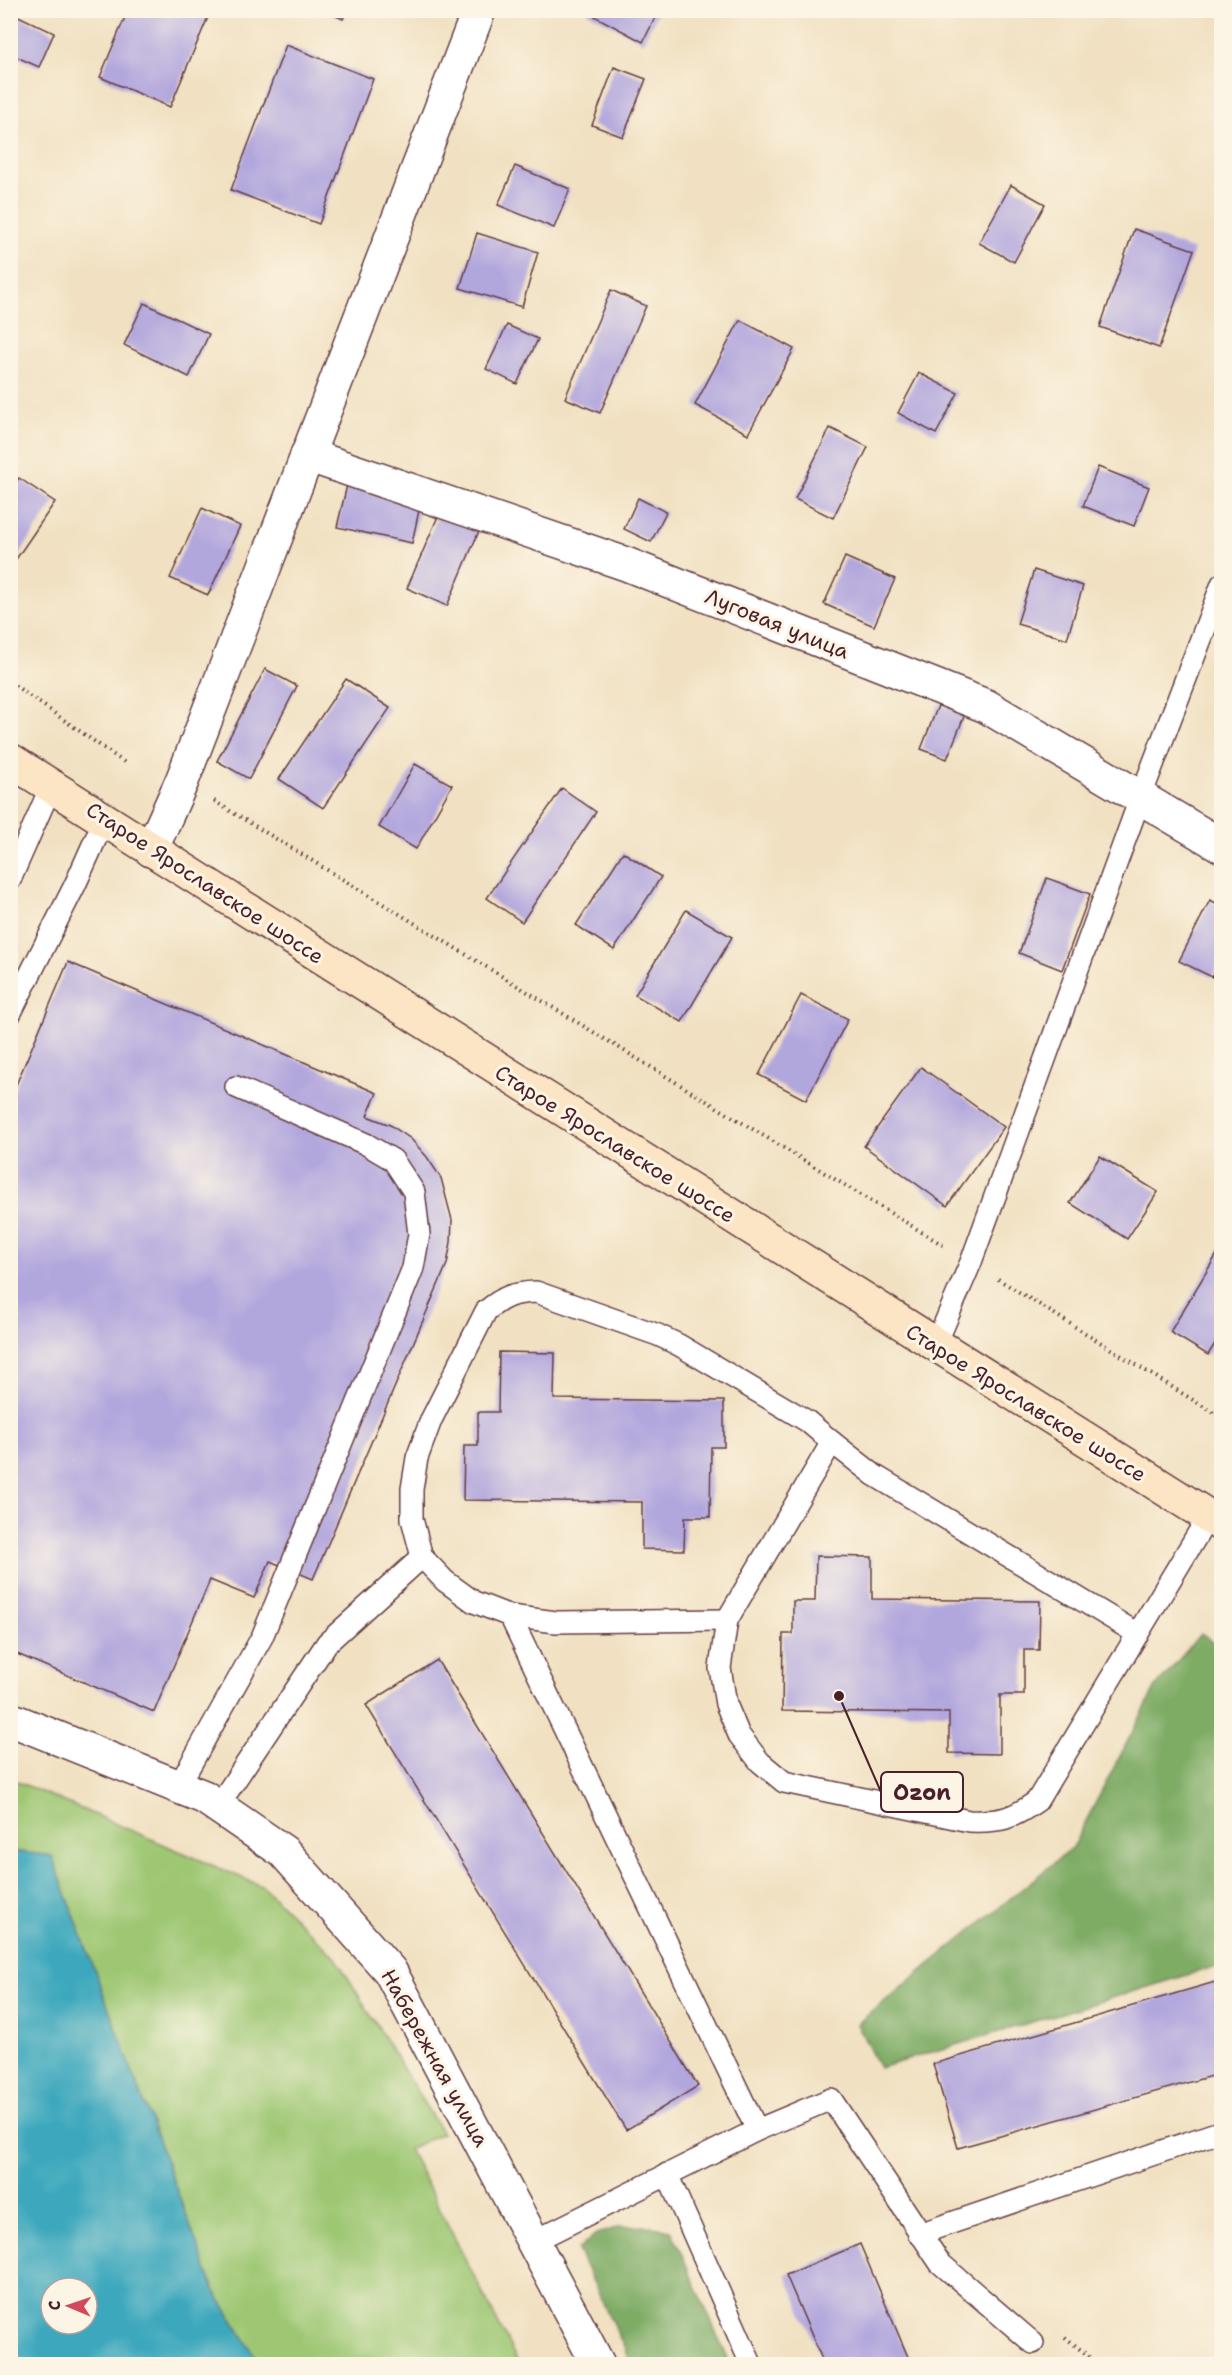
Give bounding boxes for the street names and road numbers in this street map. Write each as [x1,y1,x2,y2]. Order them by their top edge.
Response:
street label: Луговая улица [701,582,853,666]
street label: Старое Ярославское шоссе [81,796,329,970]
street label: Старое Ярославское шоссе [490,1058,740,1230]
street label: Старое Ярославское шоссе [901,1317,1151,1489]
street label: Набережная улица [374,1964,496,2152]

